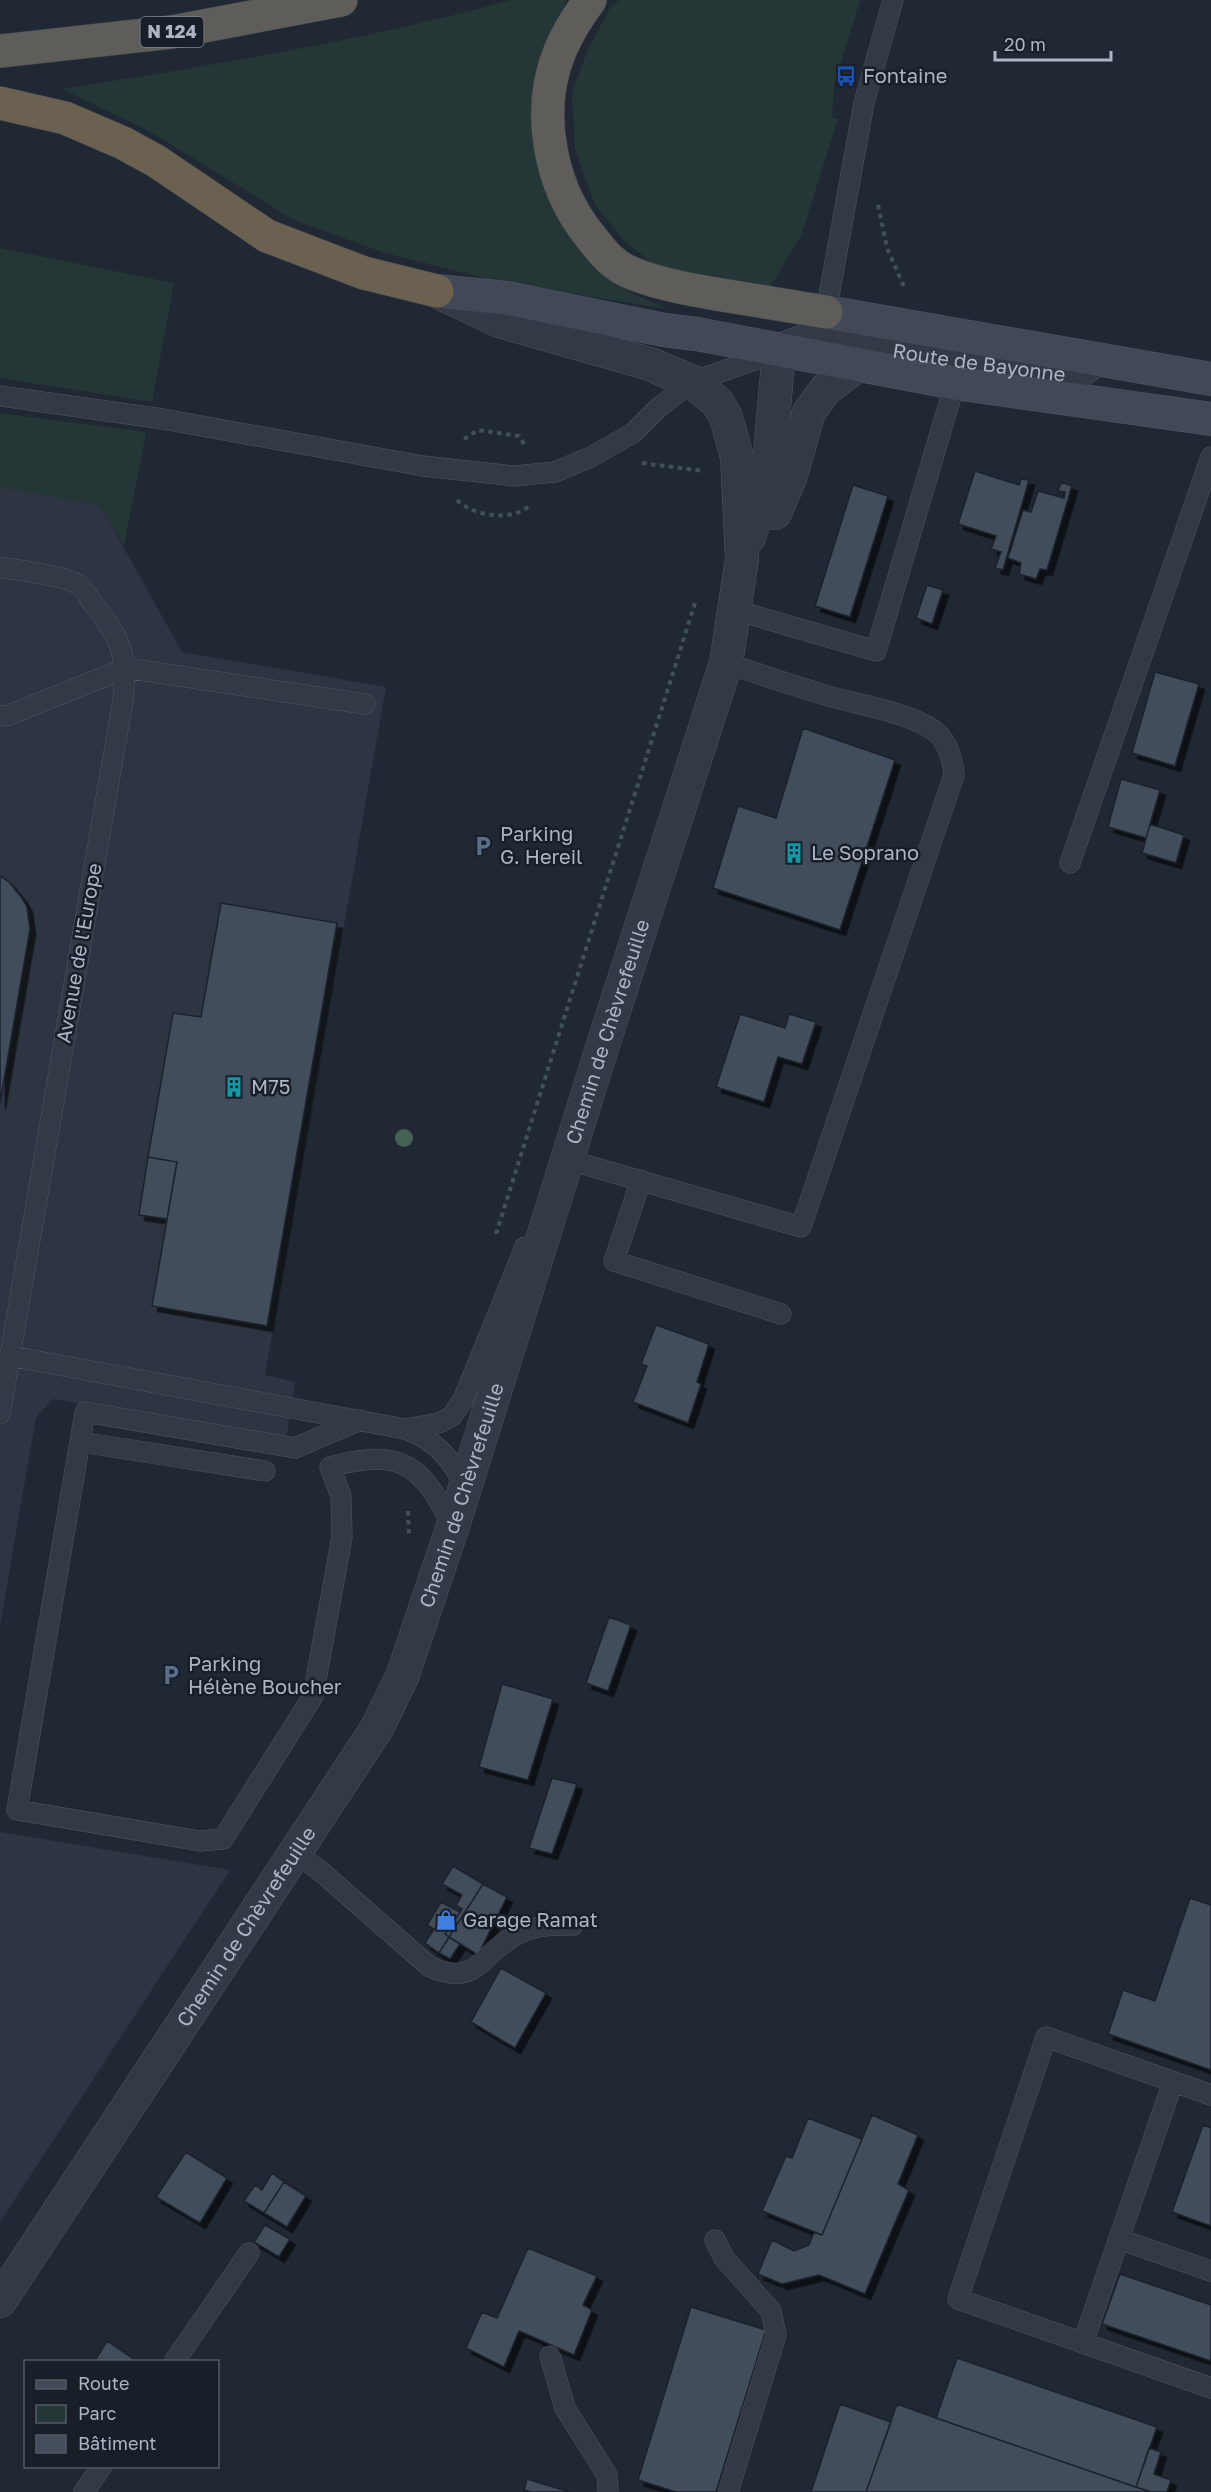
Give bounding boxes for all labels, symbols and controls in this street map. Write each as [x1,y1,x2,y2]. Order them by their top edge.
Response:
road number: N 124 [140,17,204,47]
scale bar [995,24,1110,62]
text: 20 m [1004,33,1046,55]
place label: Fontaine [863,63,947,87]
bus stop icon: Fontaine [834,64,858,88]
street label: Route de Bayonne [891,338,1067,386]
place label: Parking G. Hereil [500,821,582,868]
parking icon: Parking G. Hereil [471,834,495,858]
place label: Le Soprano [811,840,919,864]
building icon: Le Soprano [782,841,806,865]
street label: Avenue de l'Europe [50,861,106,1045]
street label: Chemin de Chèvrefeuille [560,916,654,1147]
place label: M75 [251,1074,290,1098]
building icon: M75 [222,1075,246,1099]
street label: Chemin de Chèvrefeuille [413,1380,508,1610]
place label: Parking Hélène Boucher [188,1651,342,1698]
parking icon: Parking Hélène Boucher [159,1663,183,1687]
street label: Chemin de Chèvrefeuille [171,1822,320,2031]
place label: Garage Ramat [463,1907,598,1931]
shop icon: Garage Ramat [434,1908,458,1932]
legend [24,2360,219,2468]
text: Route [78,2372,129,2394]
text: Parc [78,2402,117,2424]
text: Bâtiment [78,2432,157,2454]

